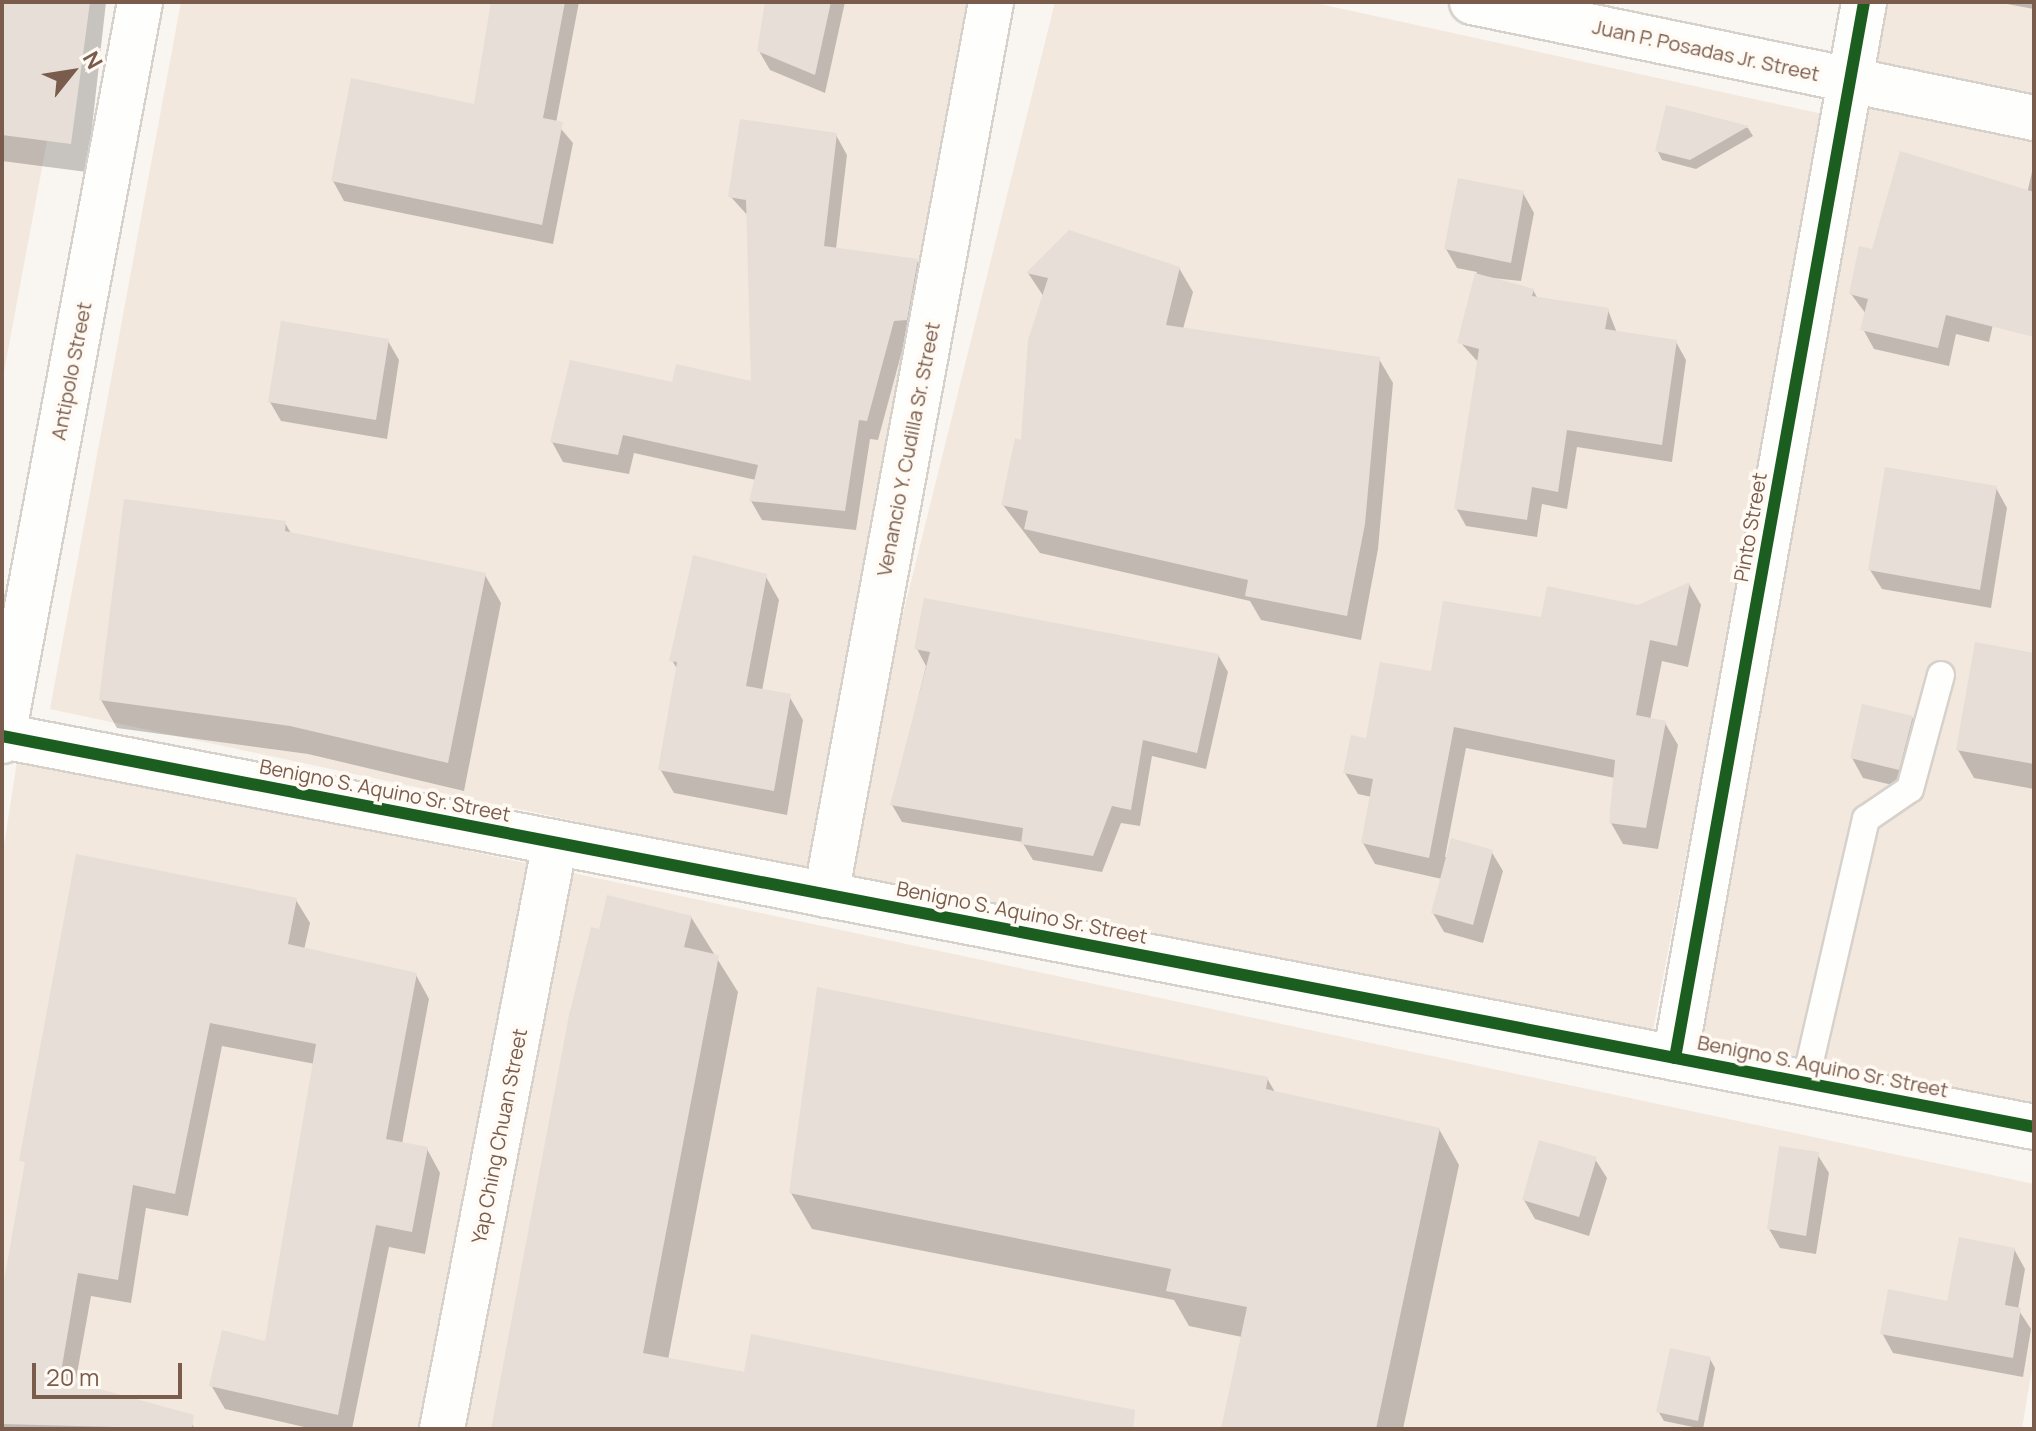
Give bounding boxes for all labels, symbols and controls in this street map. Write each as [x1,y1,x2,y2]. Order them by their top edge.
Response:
street label: Juan P. Posadas Jr. Street [1590,14,1822,86]
north arrow [32,32,112,112]
text: N [76,46,110,74]
street label: Antipolo Street [46,300,96,442]
street label: Venancio Y. Cudilla Sr. Street [872,320,944,578]
street label: Pinto Street [1729,470,1771,584]
street label: Benigno S. Aquino Sr. Street [258,754,512,826]
street label: Benigno S. Aquino Sr. Street [895,876,1149,948]
street label: Yap Ching Chuan Street [466,1026,532,1246]
street label: Benigno S. Aquino Sr. Street [1696,1030,1950,1102]
scale bar [36,1347,186,1397]
text: 20 m [46,1360,99,1393]

